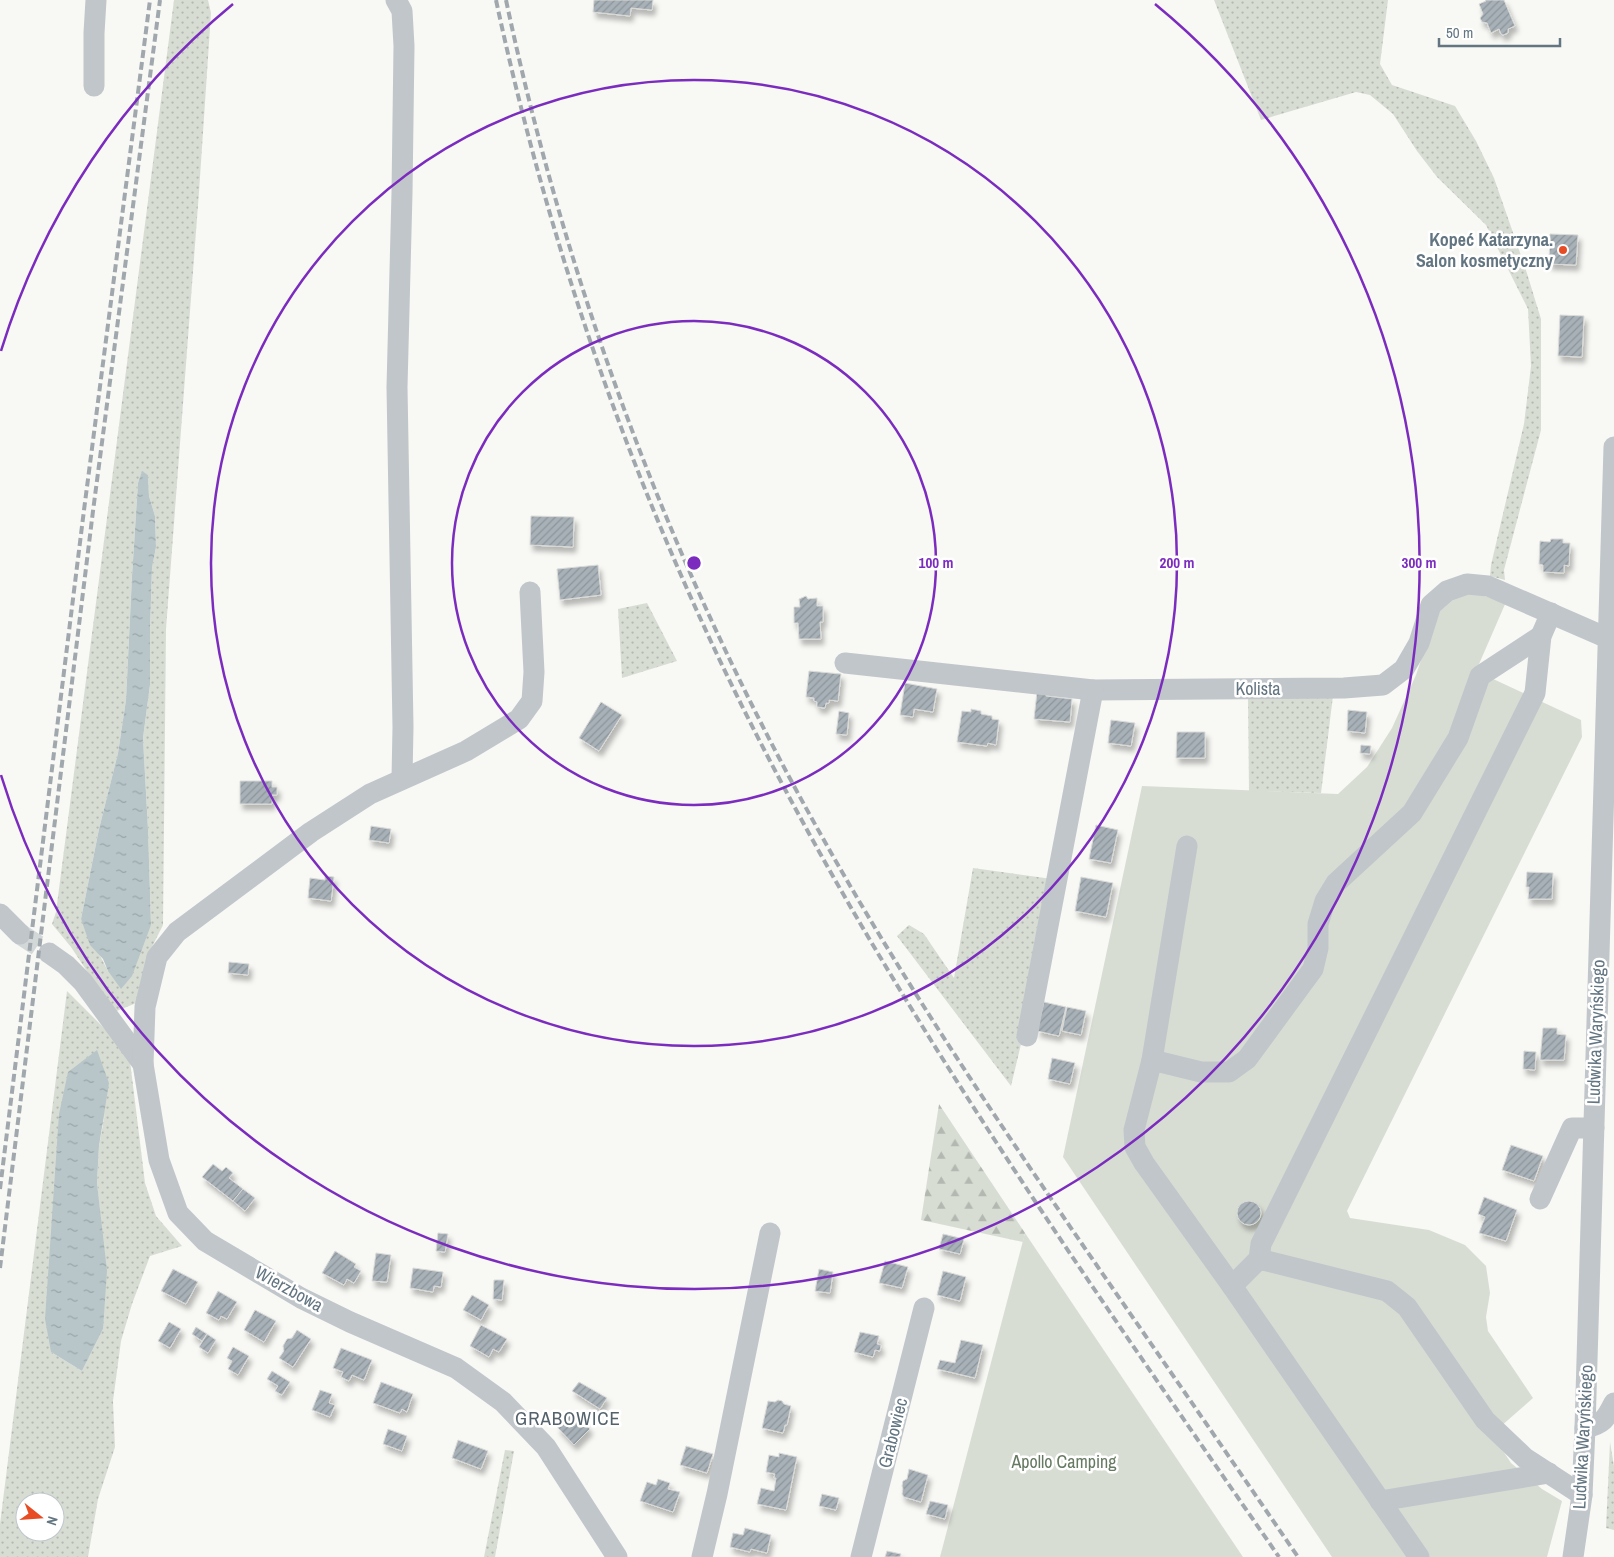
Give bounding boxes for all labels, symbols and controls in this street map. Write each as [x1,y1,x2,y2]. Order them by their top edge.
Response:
scale bar [1439,15,1560,47]
text: 50 m [1446,22,1473,43]
place label: Kopeć Katarzyna. Salon kosmetyczny [1416,227,1554,273]
marker: Kopeć Katarzyna. Salon kosmetyczny [1557,244,1569,256]
text: 100 m [919,552,953,573]
text: 200 m [1160,552,1194,573]
text: 300 m [1402,552,1436,573]
centre of rings [685,554,703,572]
street label: Kolista [1235,676,1281,701]
street label: Ludwika Waryńskiego [1580,959,1611,1105]
street label: Wierzbowa [251,1260,328,1317]
street label: Ludwika Waryńskiego [1566,1364,1599,1510]
street label: Grabowiec [872,1395,913,1471]
district label: GRABOWICE [515,1405,621,1431]
park label: Apollo Camping [1010,1449,1117,1474]
north arrow [15,1492,65,1542]
text: N [43,1514,62,1527]

